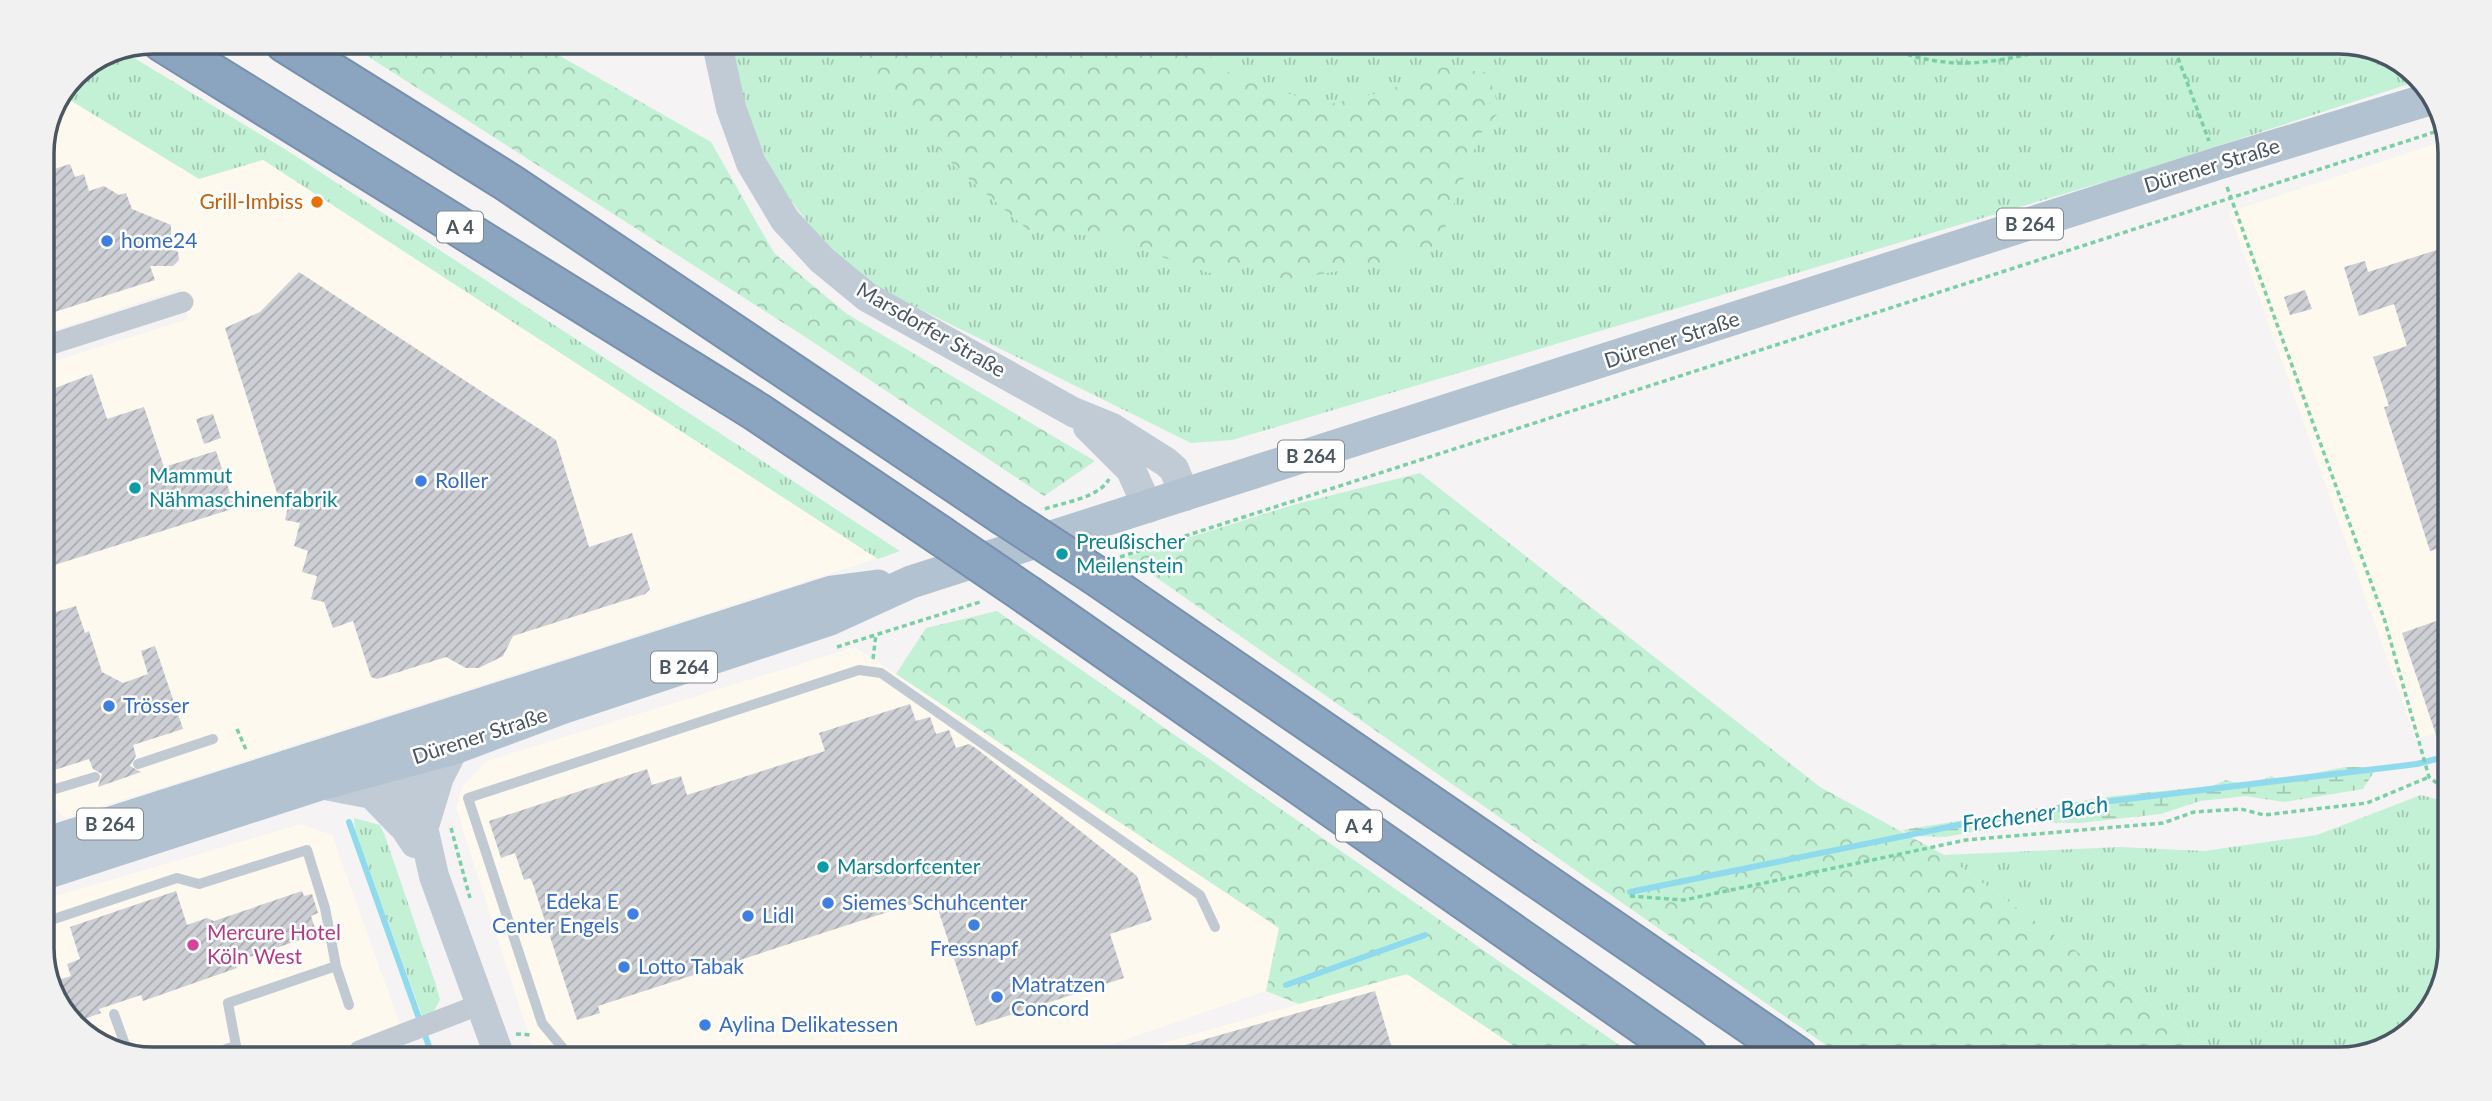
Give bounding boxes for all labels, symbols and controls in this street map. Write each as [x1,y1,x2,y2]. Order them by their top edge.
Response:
street label: Dürener Straße [2141,132,2283,197]
place label: Grill-Imbiss [199,188,303,213]
marker: Grill-Imbiss [309,194,325,210]
road number: B 264 [1997,208,2063,240]
road number: A 4 [437,212,483,243]
place label: home24 [121,227,197,252]
marker: home24 [99,233,115,249]
street label: Marsdorfer Straße [853,276,1011,382]
street label: Dürener Straße [1601,305,1742,372]
road number: B 264 [1278,440,1344,471]
place label: Mammut Nähmaschinenfabrik [149,462,338,511]
place label: Roller [435,467,488,492]
marker: Roller [413,473,429,489]
marker: Mammut Nähmaschinenfabrik [127,480,143,496]
place label: Preußischer Meilenstein [1076,528,1186,577]
marker: Preußischer Meilenstein [1054,546,1070,562]
road number: B 264 [651,652,717,682]
place label: Trösser [123,692,189,717]
marker: Trösser [101,698,117,714]
street label: Dürener Straße [409,701,550,768]
water label: Frechener Bach [1960,789,2110,837]
road number: B 264 [77,808,143,839]
road number: A 4 [1336,810,1382,842]
place label: Marsdorfcenter [837,853,981,878]
marker: Marsdorfcenter [815,859,831,875]
place label: Edeka E Center Engels [492,888,619,937]
place label: Siemes Schuhcenter [842,889,1028,914]
marker: Siemes Schuhcenter [820,895,836,911]
place label: Lidl [762,902,795,927]
marker: Edeka E Center Engels [625,906,641,922]
marker: Lidl [740,908,756,924]
marker: Fressnapf [966,917,982,933]
place label: Mercure Hotel Köln West [207,919,341,968]
place label: Fressnapf [930,935,1019,960]
marker: Mercure Hotel Köln West [185,937,201,953]
place label: Lotto Tabak [638,953,744,978]
marker: Lotto Tabak [616,959,632,975]
place label: Matratzen Concord [1011,971,1105,1020]
marker: Matratzen Concord [989,989,1005,1005]
place label: Aylina Delikatessen [719,1011,898,1036]
marker: Aylina Delikatessen [697,1017,713,1033]

